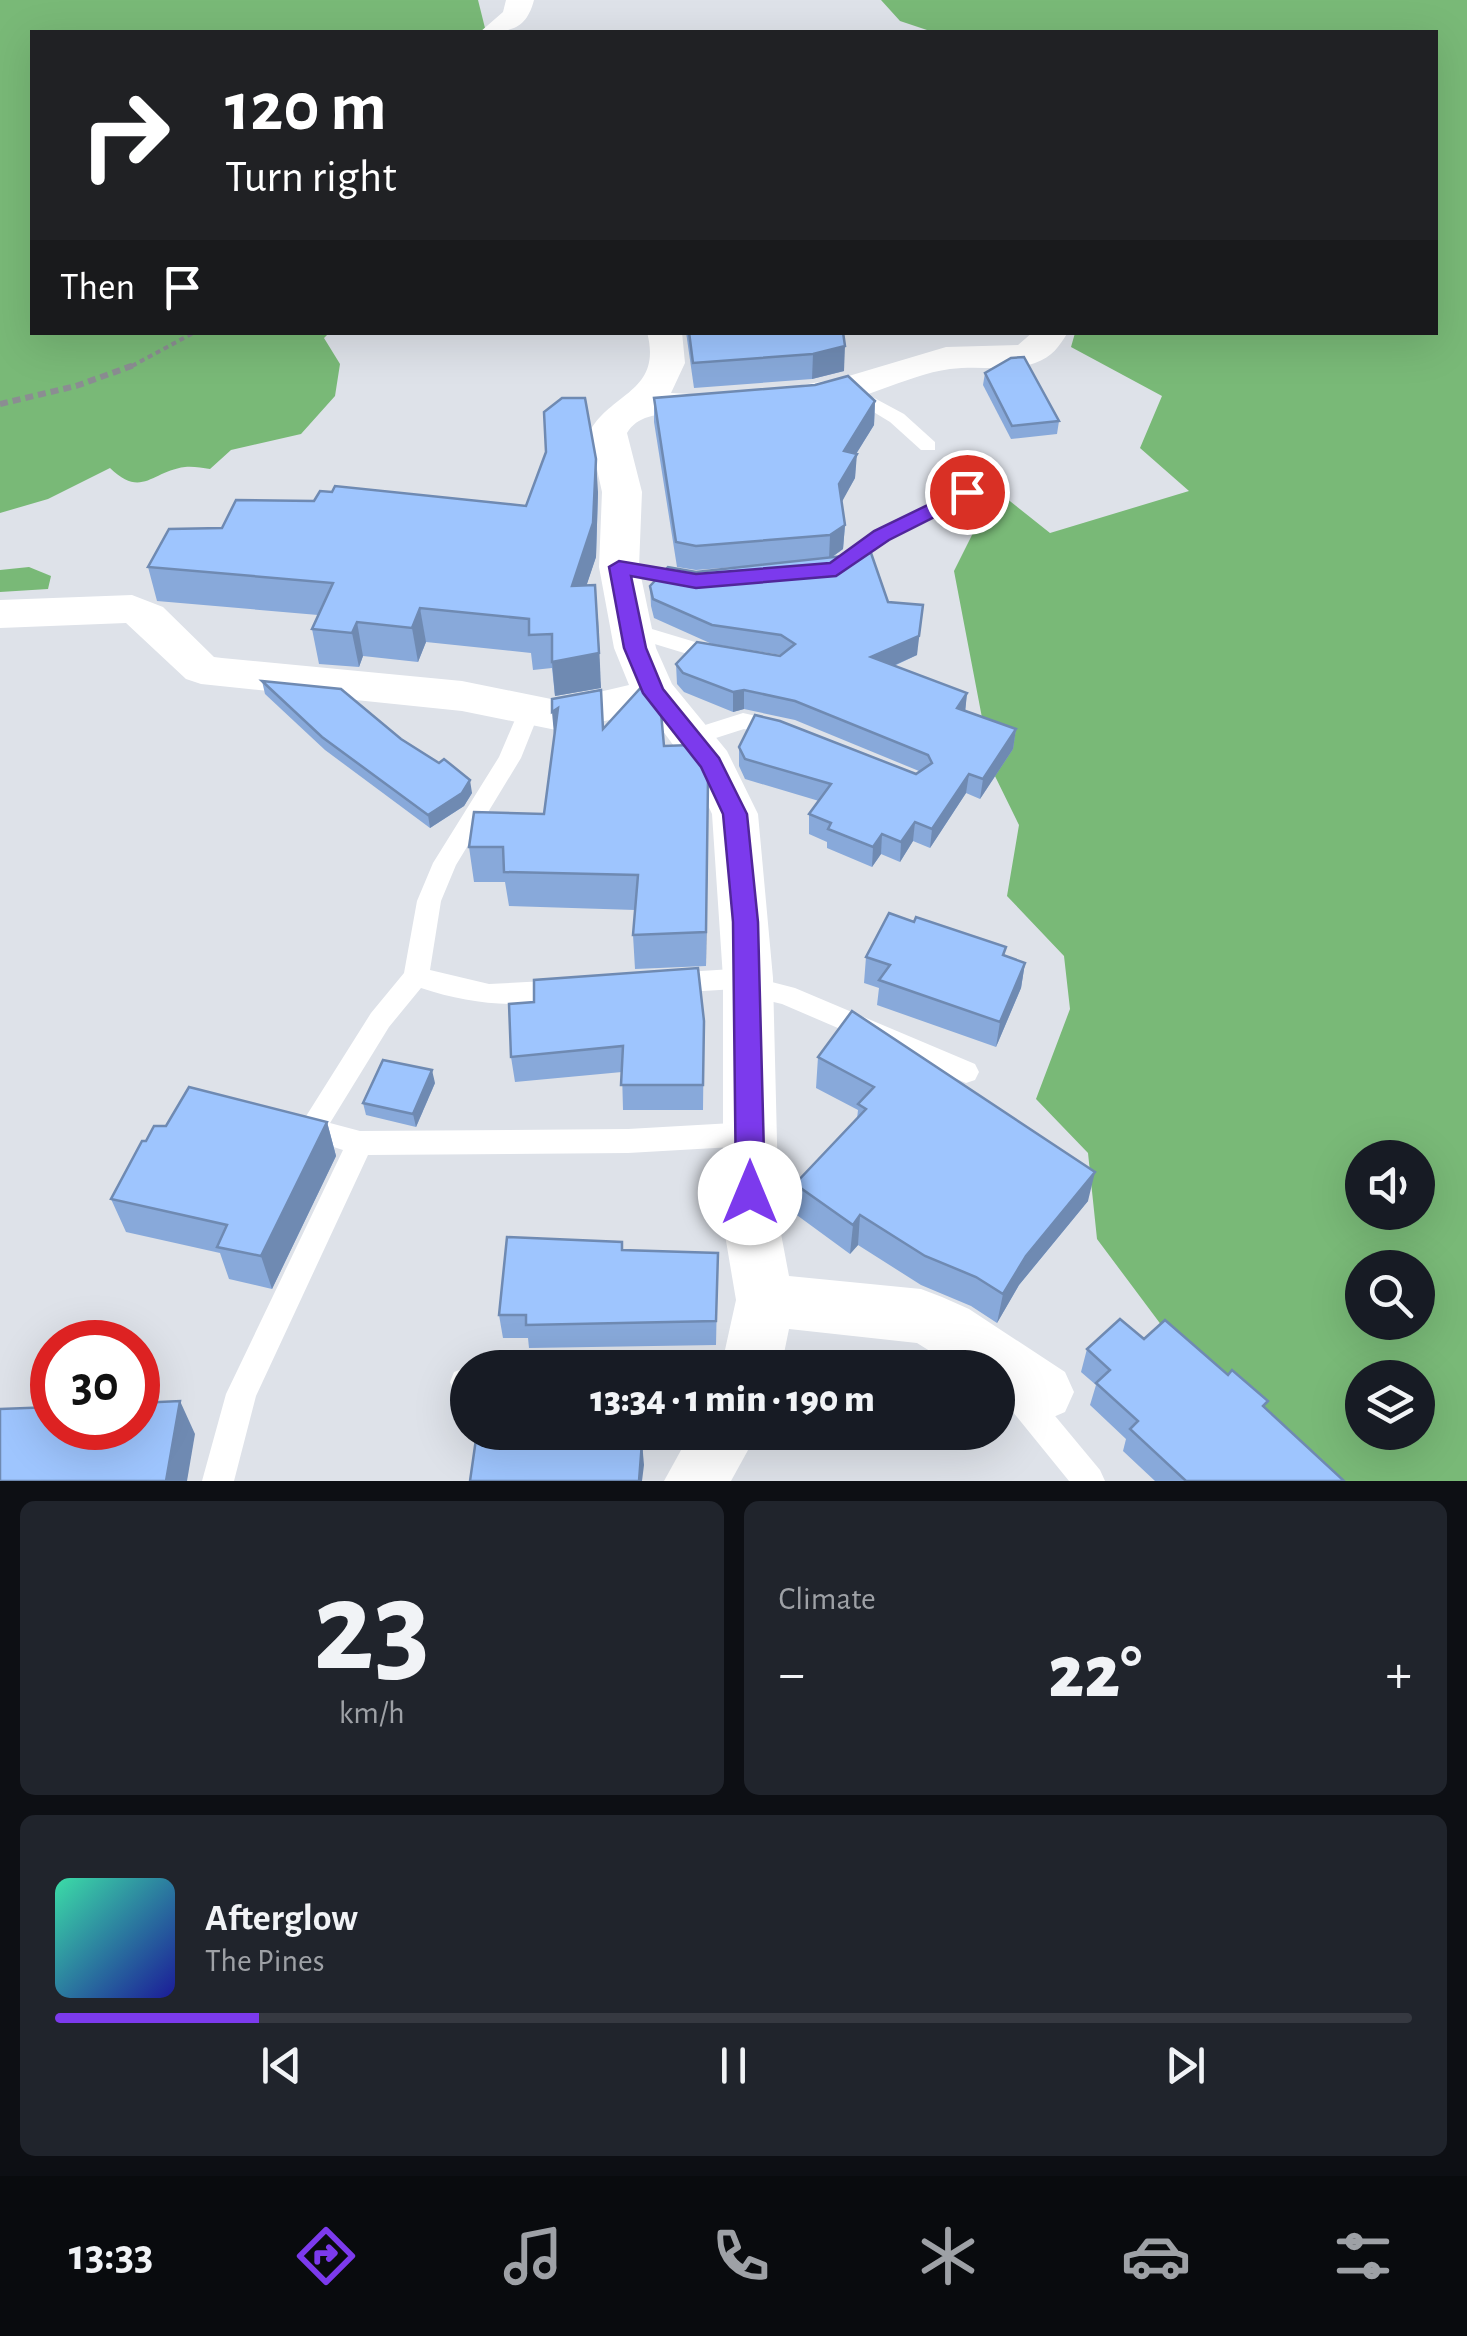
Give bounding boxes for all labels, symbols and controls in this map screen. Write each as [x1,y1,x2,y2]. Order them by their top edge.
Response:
icon: right [60,70,190,200]
text: 120 m [225,73,387,143]
text: Turn right [225,155,397,200]
icon: arrive [155,260,210,315]
text: Then [60,269,135,307]
pin [925,450,1010,535]
icon: arrive [940,465,995,520]
map controls [1345,1140,1435,1450]
button: sound [1345,1140,1435,1230]
position arrow [698,1141,802,1245]
button: search [1345,1250,1435,1340]
speed limit sign: 30 [30,1320,160,1450]
button: layers [1345,1360,1435,1450]
text: 13:34 · 1 min · 190 m [590,1381,875,1419]
text: 23 [313,1564,430,1694]
text: Climate [779,1583,876,1615]
text: 22° [1048,1636,1142,1711]
text: − [779,1647,805,1702]
text: + [1386,1647,1412,1702]
text: km/h [339,1697,405,1729]
text: Afterglow [205,1900,358,1938]
text: The Pines [205,1945,325,1977]
icon: previous [254,2038,309,2093]
icon: pause [706,2038,761,2093]
icon: next [1158,2038,1213,2093]
icon: directions [291,2221,361,2291]
icon: music [498,2221,568,2291]
icon: phone [706,2221,776,2291]
icon: climate [913,2221,983,2291]
icon: car [1121,2221,1191,2291]
icon: filters [1328,2221,1398,2291]
text: 13:33 [69,2233,153,2278]

